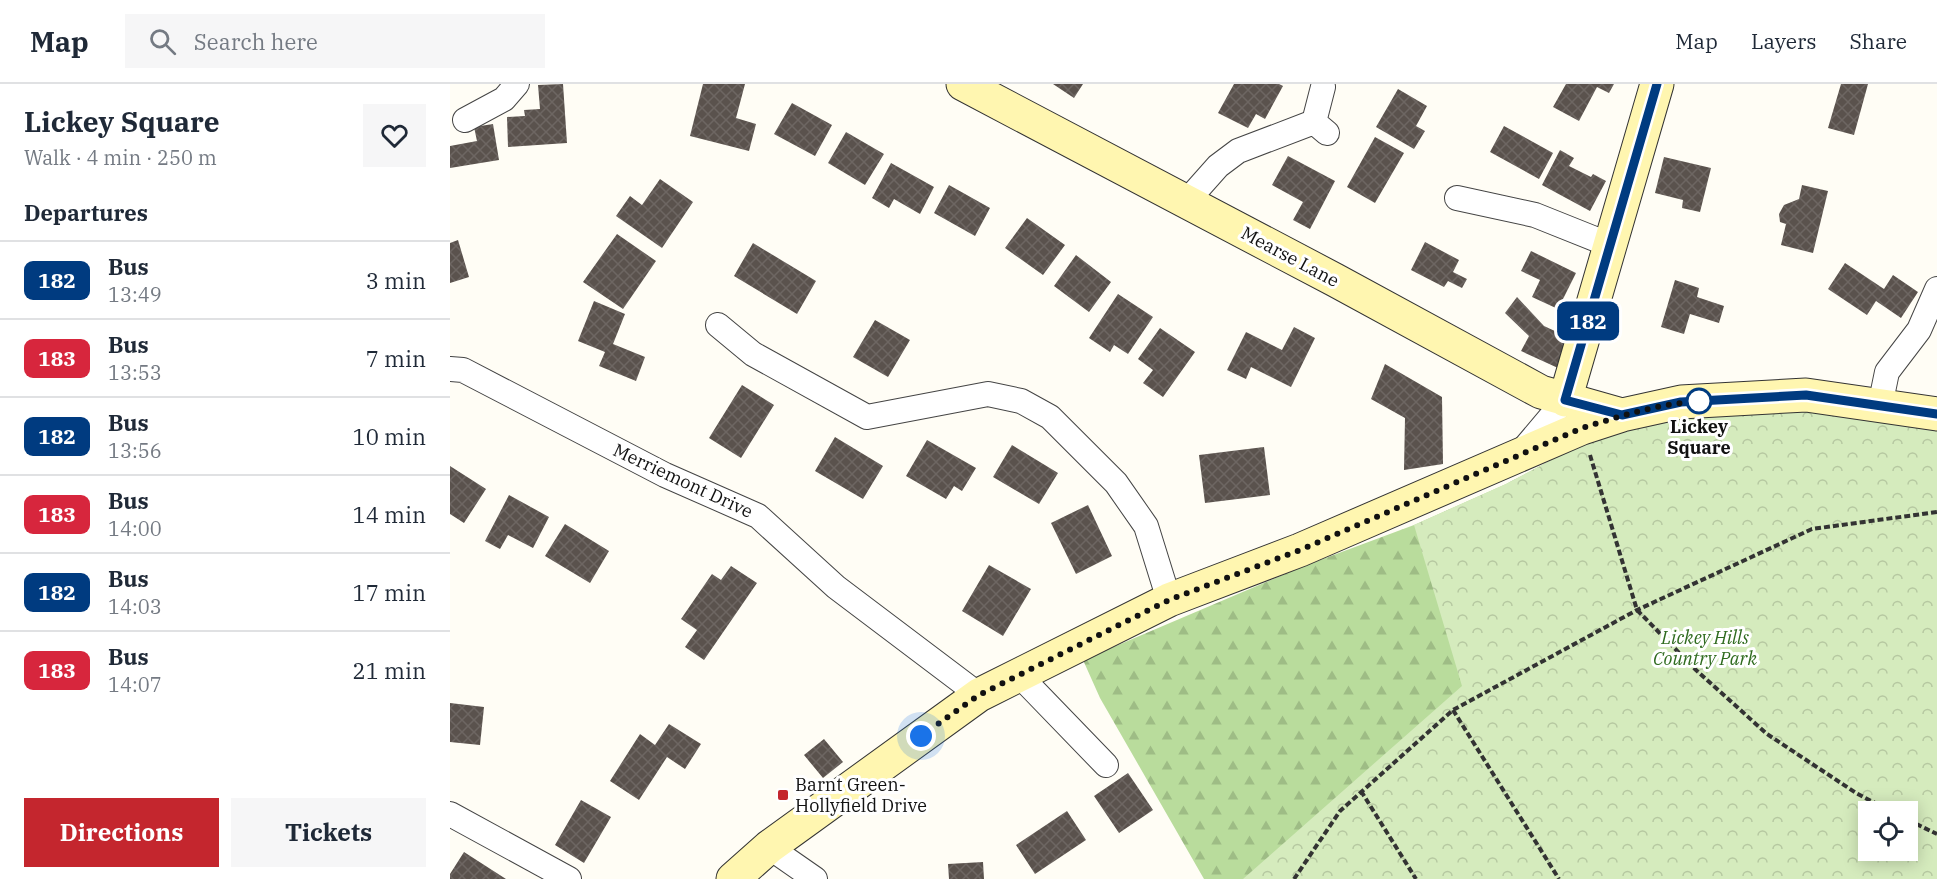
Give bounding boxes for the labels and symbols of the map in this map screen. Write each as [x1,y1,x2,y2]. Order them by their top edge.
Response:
street label: Mearse Lane [1237,221,1343,292]
line badge: 182 [1554,302,1622,340]
marker: Lickey Square [1686,388,1712,414]
place label: Lickey Square [1667,415,1731,459]
street label: Merriemont Drive [610,438,757,523]
park label: Lickey Hills Country Park [1653,626,1757,670]
your location [906,721,936,751]
place label: Barnt Green- Hollyfield Drive [795,773,927,817]
marker: Barnt Green- Hollyfield Drive [776,788,790,802]

